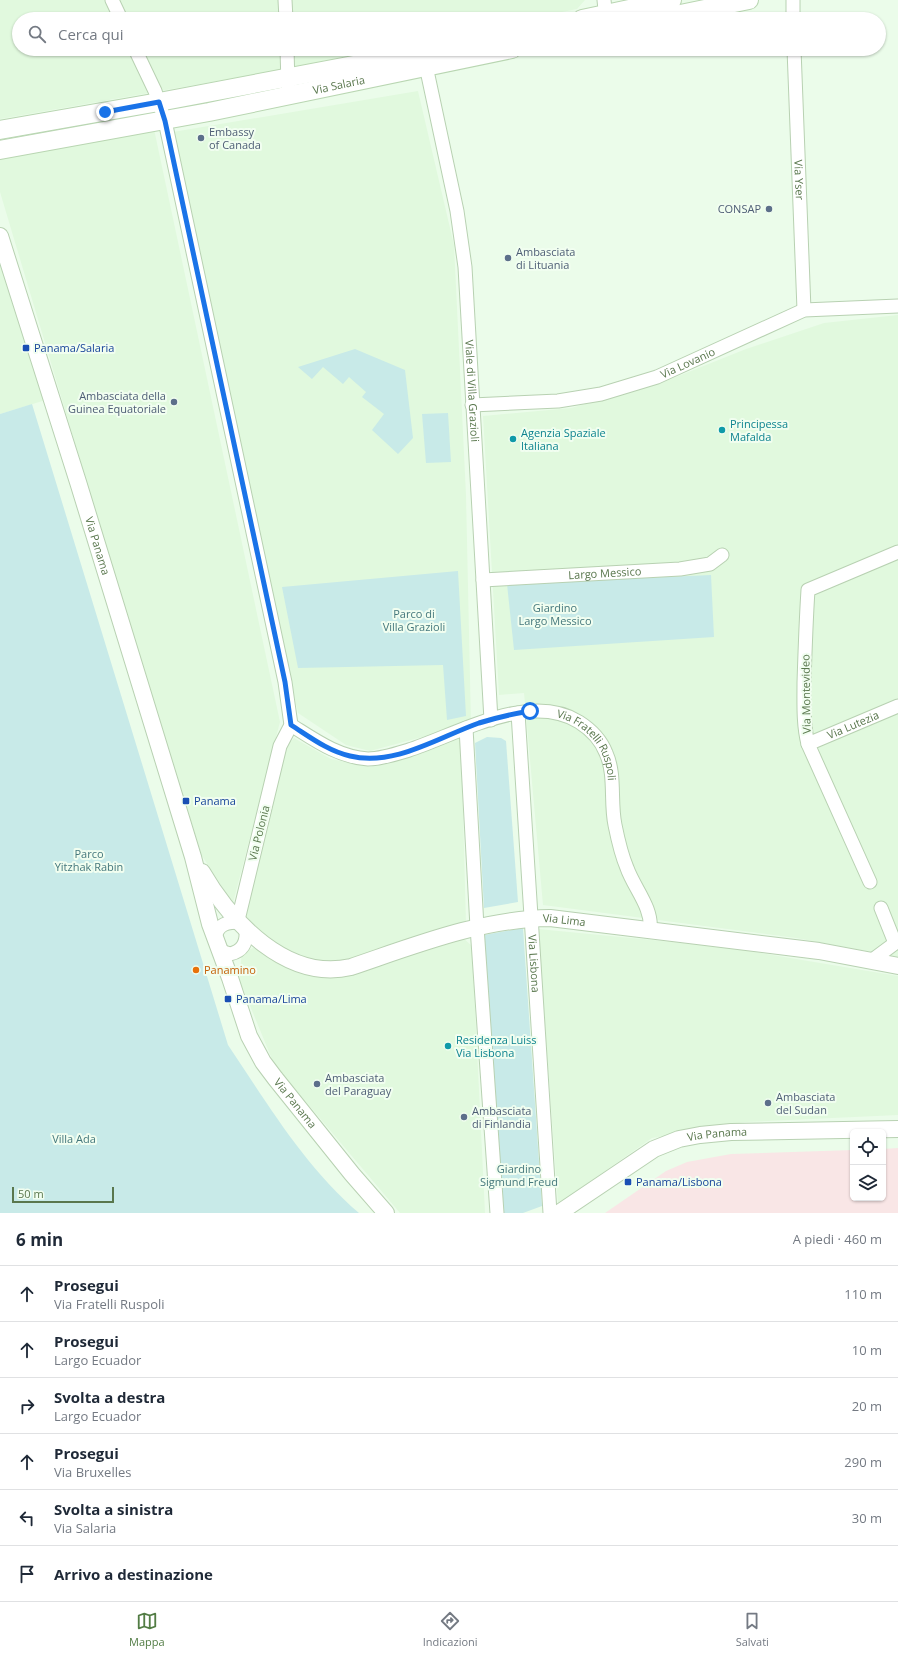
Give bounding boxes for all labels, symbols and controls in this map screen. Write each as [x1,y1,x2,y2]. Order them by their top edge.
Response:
search box [12,12,886,56]
icon: search [26,23,48,45]
text: Cerca qui [58,24,124,44]
street label: Via Salaria [311,72,366,97]
route end [96,103,114,121]
place label: Embassy of Canada [209,124,261,152]
marker: Embassy of Canada [196,133,206,143]
street label: Via Yser [791,159,808,201]
place label: CONSAP [718,201,761,216]
marker: CONSAP [764,204,774,214]
place label: Ambasciata di Lituania [516,244,575,272]
marker: Ambasciata di Lituania [503,253,513,263]
street label: Viale di Villa Grazioli [462,339,483,442]
place label: Panama/Salaria [34,340,114,355]
marker: Panama/Salaria [21,343,31,353]
street label: Via Lovanio [658,343,718,381]
place label: Ambasciata della Guinea Equatoriale [68,388,166,416]
marker: Ambasciata della Guinea Equatoriale [169,397,179,407]
place label: Principessa Mafalda [730,416,788,444]
place label: Agenzia Spaziale Italiana [521,425,606,453]
marker: Principessa Mafalda [717,425,727,435]
marker: Agenzia Spaziale Italiana [508,434,518,444]
street label: Via Panama [82,515,114,577]
street label: Largo Messico [568,563,642,582]
park label: Giardino Largo Messico [518,600,592,628]
park label: Parco di Villa Grazioli [383,606,445,634]
street label: Via Montevideo [797,654,814,734]
route start [521,702,539,720]
street label: Via Fratelli Ruspoli [555,705,620,781]
street label: Via Lutezia [825,707,881,742]
place label: Panama [194,793,236,808]
marker: Panama [181,796,191,806]
street label: Via Polonia [244,804,273,862]
park label: Parco Yitzhak Rabin [55,846,123,874]
street label: Via Lima [543,910,587,929]
street label: Via Lisbona [525,934,544,993]
place label: Panamino [204,962,256,977]
marker: Panamino [191,965,201,975]
place label: Panama/Lima [236,991,307,1006]
marker: Panama/Lima [223,994,233,1004]
place label: Residenza Luiss Via Lisbona [456,1032,537,1060]
marker: Residenza Luiss Via Lisbona [443,1041,453,1051]
place label: Ambasciata del Paraguay [325,1070,392,1098]
street label: Via Panama [271,1075,320,1131]
marker: Ambasciata del Paraguay [312,1079,322,1089]
place label: Ambasciata del Sudan [776,1089,835,1117]
marker: Ambasciata del Sudan [763,1098,773,1108]
place label: Ambasciata di Finlandia [472,1103,531,1131]
marker: Ambasciata di Finlandia [459,1112,469,1122]
street label: Via Panama [686,1124,747,1144]
map controls [850,1129,886,1201]
button: locate [850,1129,886,1165]
park label: Villa Ada [52,1131,96,1146]
park label: Giardino Sigmund Freud [480,1161,558,1189]
button: layers [850,1165,886,1201]
place label: Panama/Lisbona [636,1174,722,1189]
marker: Panama/Lisbona [623,1177,633,1187]
scale bar [12,1185,114,1204]
text: 50 m [18,1186,44,1201]
text: 6 min [16,1228,63,1251]
text: A piedi · 460 m [793,1230,882,1248]
text: Prosegui [54,1275,119,1295]
icon: ahead [16,1283,38,1305]
text: 110 m [844,1285,882,1303]
text: Via Fratelli Ruspoli [54,1295,165,1313]
text: Prosegui [54,1331,119,1351]
icon: ahead [16,1339,38,1361]
text: 10 m [852,1341,882,1359]
text: Largo Ecuador [54,1351,141,1369]
text: Svolta a destra [54,1387,165,1407]
icon: right [16,1395,38,1417]
text: 20 m [852,1397,882,1415]
text: Largo Ecuador [54,1407,141,1425]
text: Prosegui [54,1443,119,1463]
icon: ahead [16,1451,38,1473]
text: 290 m [844,1453,882,1471]
text: Via Bruxelles [54,1463,131,1481]
text: Svolta a sinistra [54,1499,173,1519]
icon: left [16,1507,38,1529]
text: 30 m [852,1509,882,1527]
text: Via Salaria [54,1519,116,1537]
icon: arrive [16,1563,38,1585]
text: Arrivo a destinazione [54,1564,213,1584]
tab: Mappa [129,1610,165,1649]
tab: Indicazioni [423,1610,478,1649]
tab: Salvati [736,1610,769,1649]

